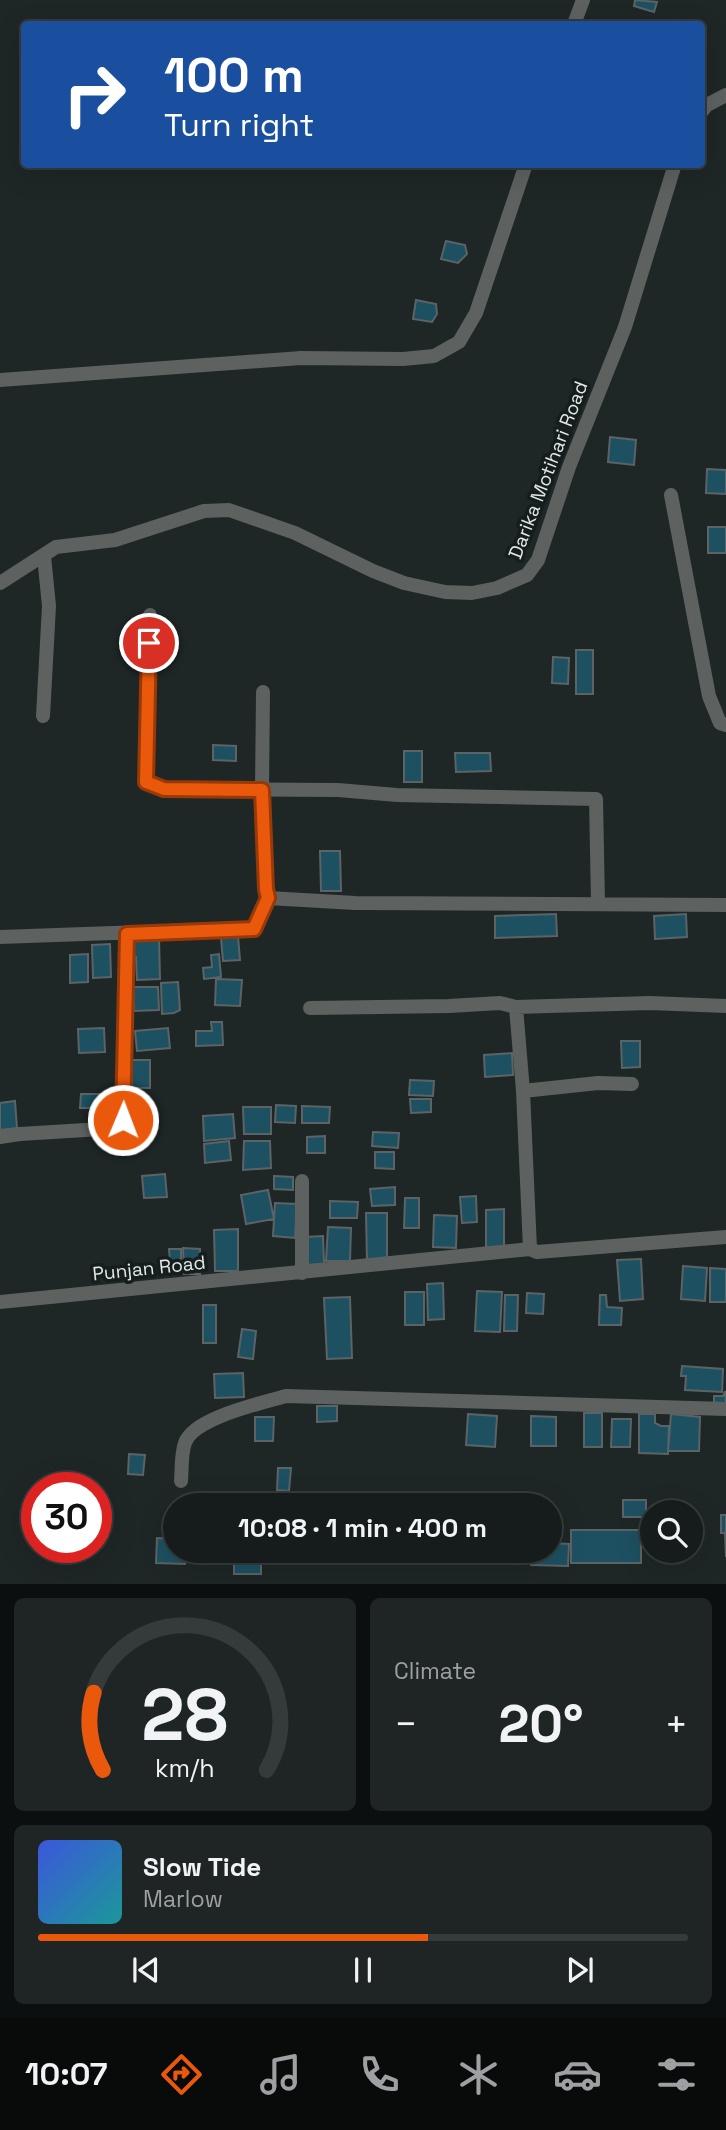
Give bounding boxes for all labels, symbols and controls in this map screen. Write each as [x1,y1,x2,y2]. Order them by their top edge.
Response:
text: 100 m [164,44,304,106]
icon: right [49,49,140,140]
text: Turn right [164,105,314,145]
street label: Darika Motihari Road [503,378,593,562]
pin [119,613,179,673]
icon: arrive [130,624,168,662]
position arrow [86,1083,160,1157]
street label: Punjan Road [91,1250,207,1286]
speed limit sign: 30 [21,1472,112,1563]
map controls [640,1500,703,1563]
button: search [640,1500,703,1563]
text: 10:08 · 1 min · 400 m [238,1511,487,1545]
text: Climate [394,1656,476,1686]
text: 28 [142,1669,228,1762]
text: 20° [498,1691,584,1757]
text: − [394,1700,418,1748]
text: + [664,1700,688,1748]
text: km/h [155,1752,215,1784]
text: Slow Tide [143,1850,261,1884]
text: Marlow [143,1884,223,1914]
icon: previous [127,1951,165,1989]
icon: pause [344,1951,382,1989]
icon: next [561,1951,599,1989]
icon: directions [157,2050,206,2099]
icon: music [256,2050,305,2099]
icon: phone [355,2050,404,2099]
icon: climate [454,2050,503,2099]
icon: car [553,2050,602,2099]
icon: filters [652,2050,701,2099]
text: 10:07 [25,2054,108,2094]

